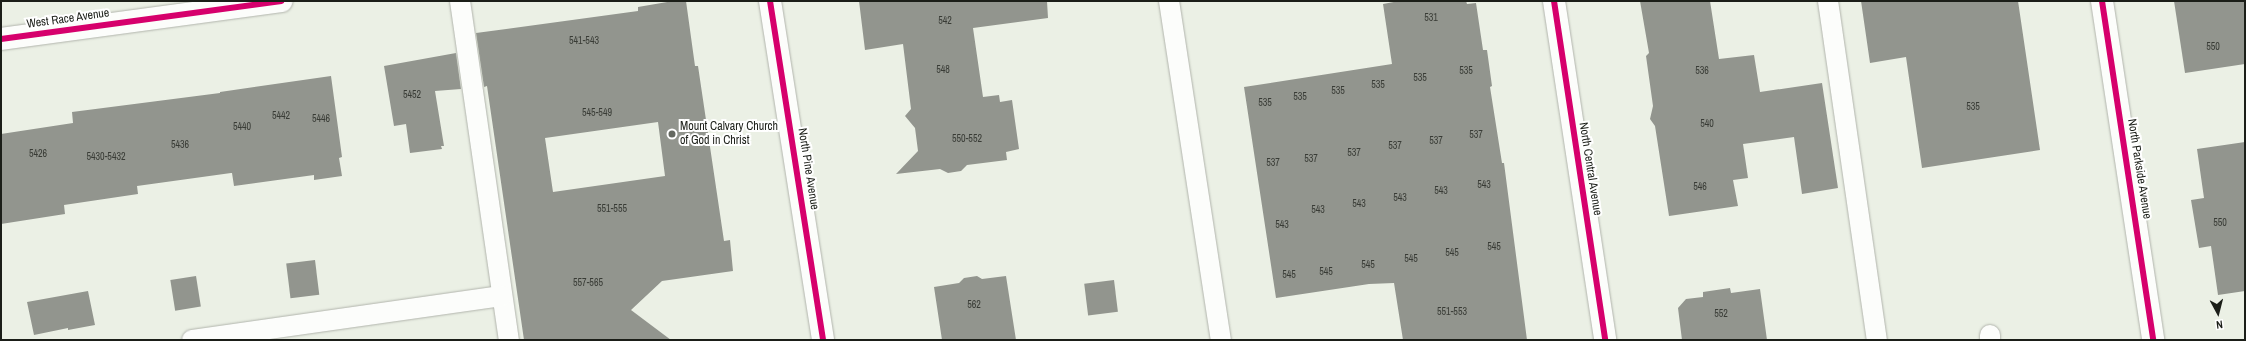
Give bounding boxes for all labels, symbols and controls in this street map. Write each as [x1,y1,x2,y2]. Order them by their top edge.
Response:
street label: West Race Avenue [25,6,111,32]
house number: 531 [1424,12,1438,24]
house number: 542 [938,15,952,27]
house number: 541-543 [569,35,599,47]
house number: 550 [2206,41,2220,53]
house number: 548 [936,64,950,76]
house number: 535 [1459,65,1473,77]
house number: 536 [1695,65,1709,77]
house number: 535 [1413,72,1427,84]
house number: 535 [1371,79,1385,91]
house number: 535 [1331,85,1345,97]
house number: 5452 [403,89,421,101]
house number: 535 [1293,91,1307,103]
house number: 535 [1258,97,1272,109]
house number: 535 [1966,101,1980,113]
house number: 545-549 [582,107,612,119]
house number: 5442 [272,110,290,122]
house number: 5446 [312,113,330,125]
house number: 540 [1700,118,1714,130]
street label: North Parkside Avenue [2124,118,2154,220]
place label: Mount Calvary Church of God in Christ [680,120,778,148]
house number: 5440 [233,121,251,133]
street label: North Central Avenue [1576,121,1604,217]
street label: North Pine Avenue [794,127,822,211]
marker: Mount Calvary Church of God in Christ [667,129,677,139]
house number: 537 [1469,129,1483,141]
house number: 550-552 [952,133,982,145]
house number: 537 [1429,135,1443,147]
house number: 5436 [171,139,189,151]
house number: 537 [1388,140,1402,152]
house number: 537 [1347,147,1361,159]
house number: 5426 [29,148,47,160]
house number: 5430-5432 [86,151,126,163]
house number: 537 [1304,153,1318,165]
house number: 537 [1266,157,1280,169]
house number: 543 [1477,179,1491,191]
house number: 546 [1693,181,1707,193]
house number: 543 [1434,185,1448,197]
house number: 543 [1393,192,1407,204]
house number: 543 [1352,198,1366,210]
house number: 551-555 [597,203,627,215]
house number: 543 [1311,204,1325,216]
house number: 550 [2213,217,2227,229]
house number: 543 [1275,219,1289,231]
house number: 545 [1487,241,1501,253]
house number: 545 [1445,247,1459,259]
house number: 545 [1404,253,1418,265]
house number: 545 [1361,259,1375,271]
house number: 545 [1319,266,1333,278]
house number: 545 [1282,269,1296,281]
house number: 557-565 [573,277,603,289]
north arrow [2198,293,2238,333]
house number: 562 [967,299,981,311]
house number: 551-553 [1437,306,1467,318]
house number: 552 [1714,308,1728,320]
text: N [2215,318,2224,332]

